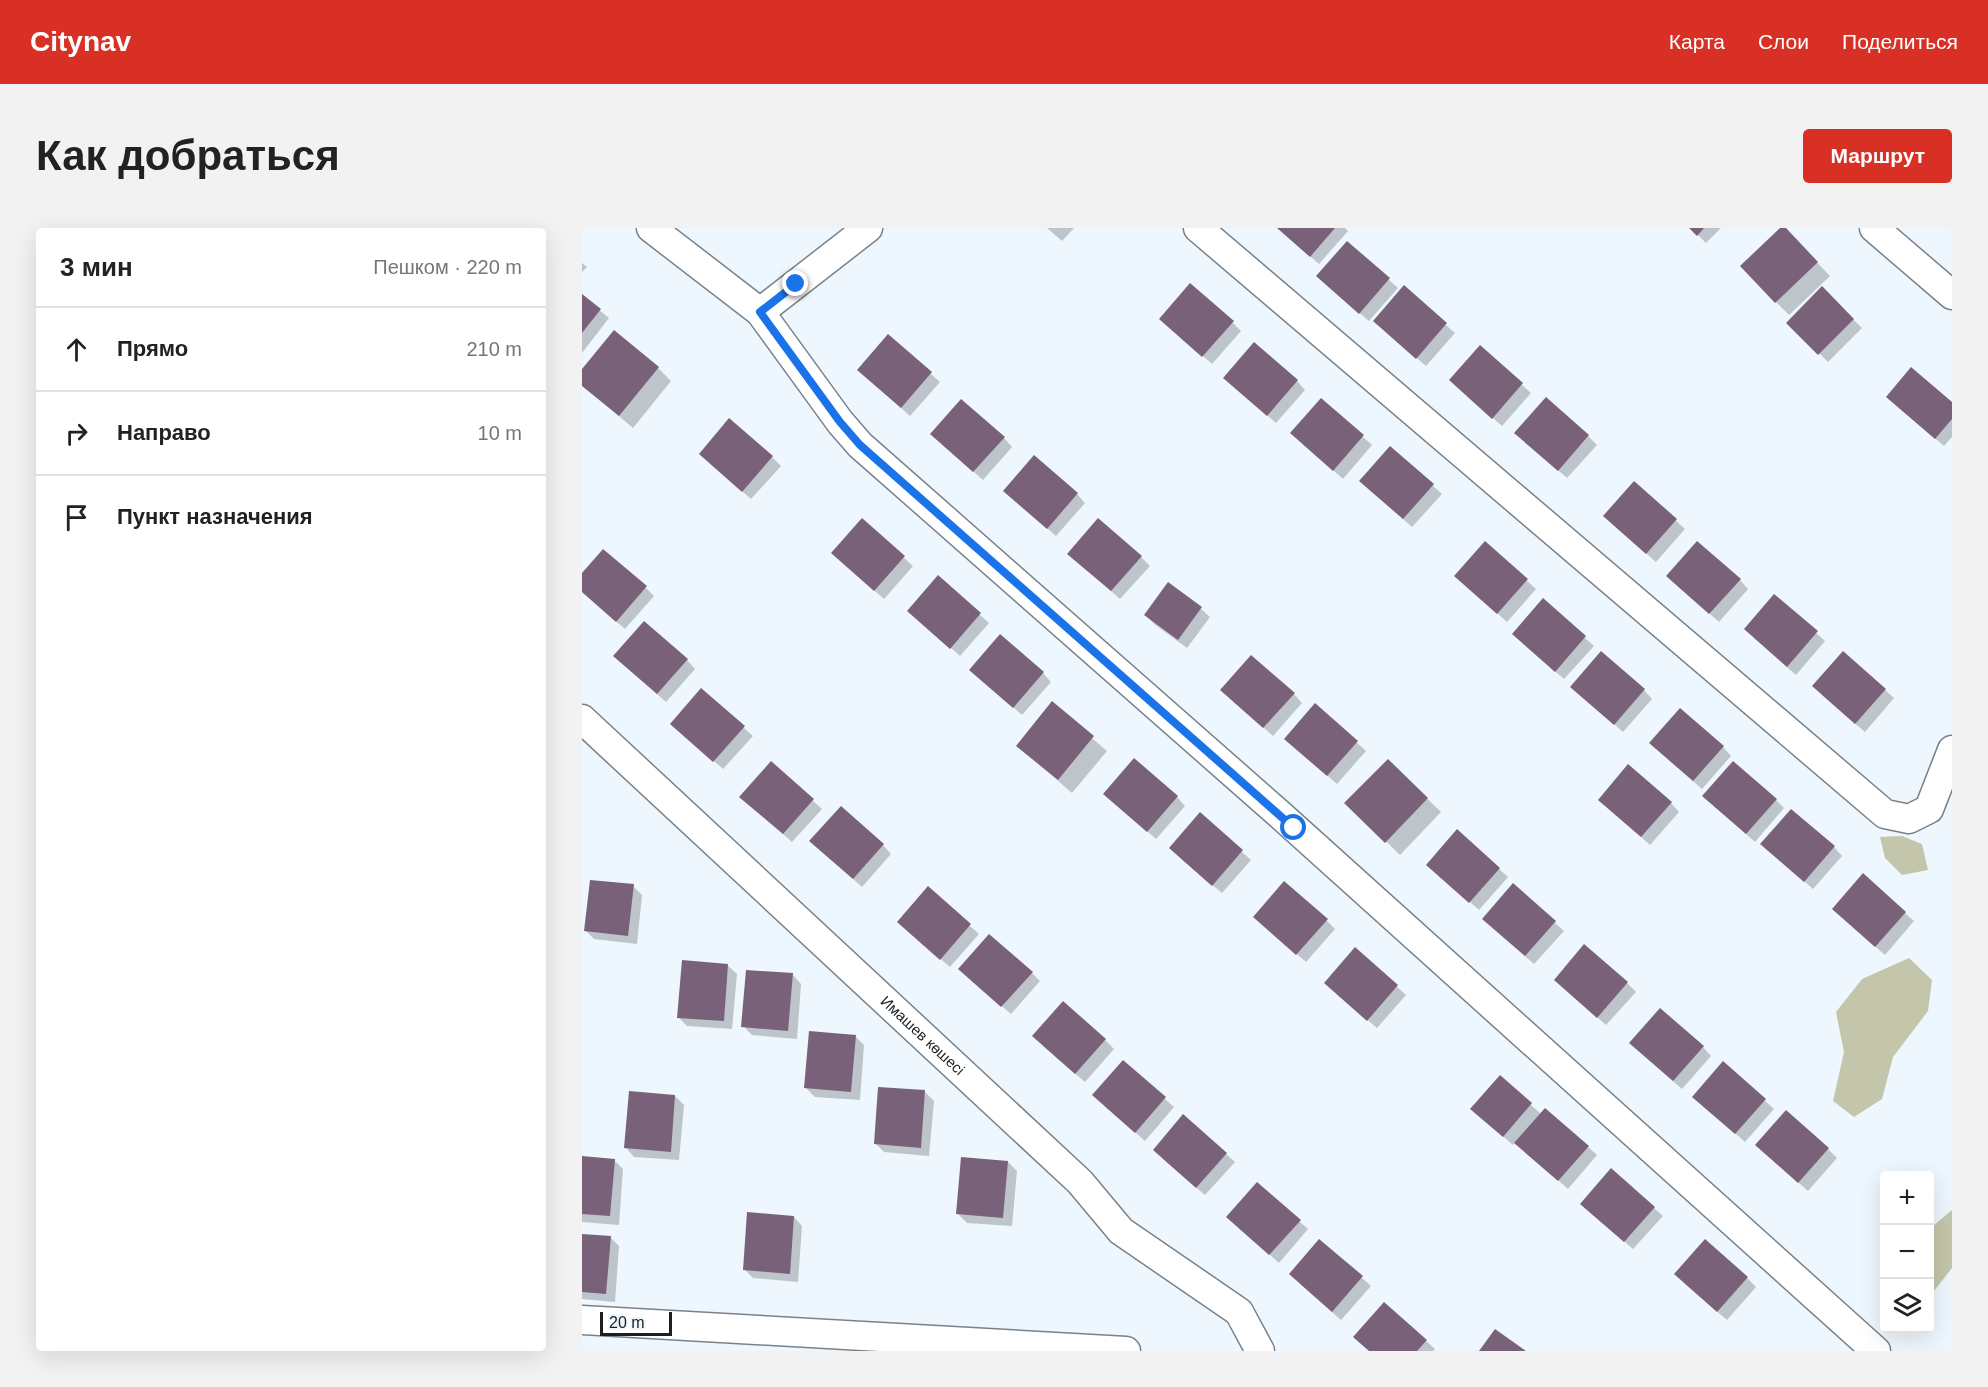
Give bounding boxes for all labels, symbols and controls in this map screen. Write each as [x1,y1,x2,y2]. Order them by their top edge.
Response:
text: Citynav [30,26,131,57]
text: Карта [1669,30,1725,53]
text: Слои [1758,30,1809,53]
text: Поделиться [1842,30,1958,53]
button: Маршрут [1803,129,1952,183]
text: Как добраться [36,132,340,179]
text: 3 мин [60,252,133,282]
text: Пешком · 220 m [373,256,522,278]
route end [782,270,808,296]
icon: ahead [60,333,93,366]
text: Прямо [117,336,188,361]
text: 210 m [466,338,522,360]
icon: right [60,417,93,450]
text: Направо [117,420,211,445]
text: 10 m [478,422,522,444]
icon: arrive [60,501,93,534]
text: Пункт назначения [117,504,313,529]
route start [1280,814,1306,840]
street label: Имашев көшесі [878,992,968,1078]
map controls [1880,1171,1934,1333]
button: + [1880,1171,1934,1225]
button: − [1880,1225,1934,1279]
button: layers [1880,1279,1934,1333]
scale bar [600,1309,672,1336]
text: 20 m [609,1314,645,1331]

